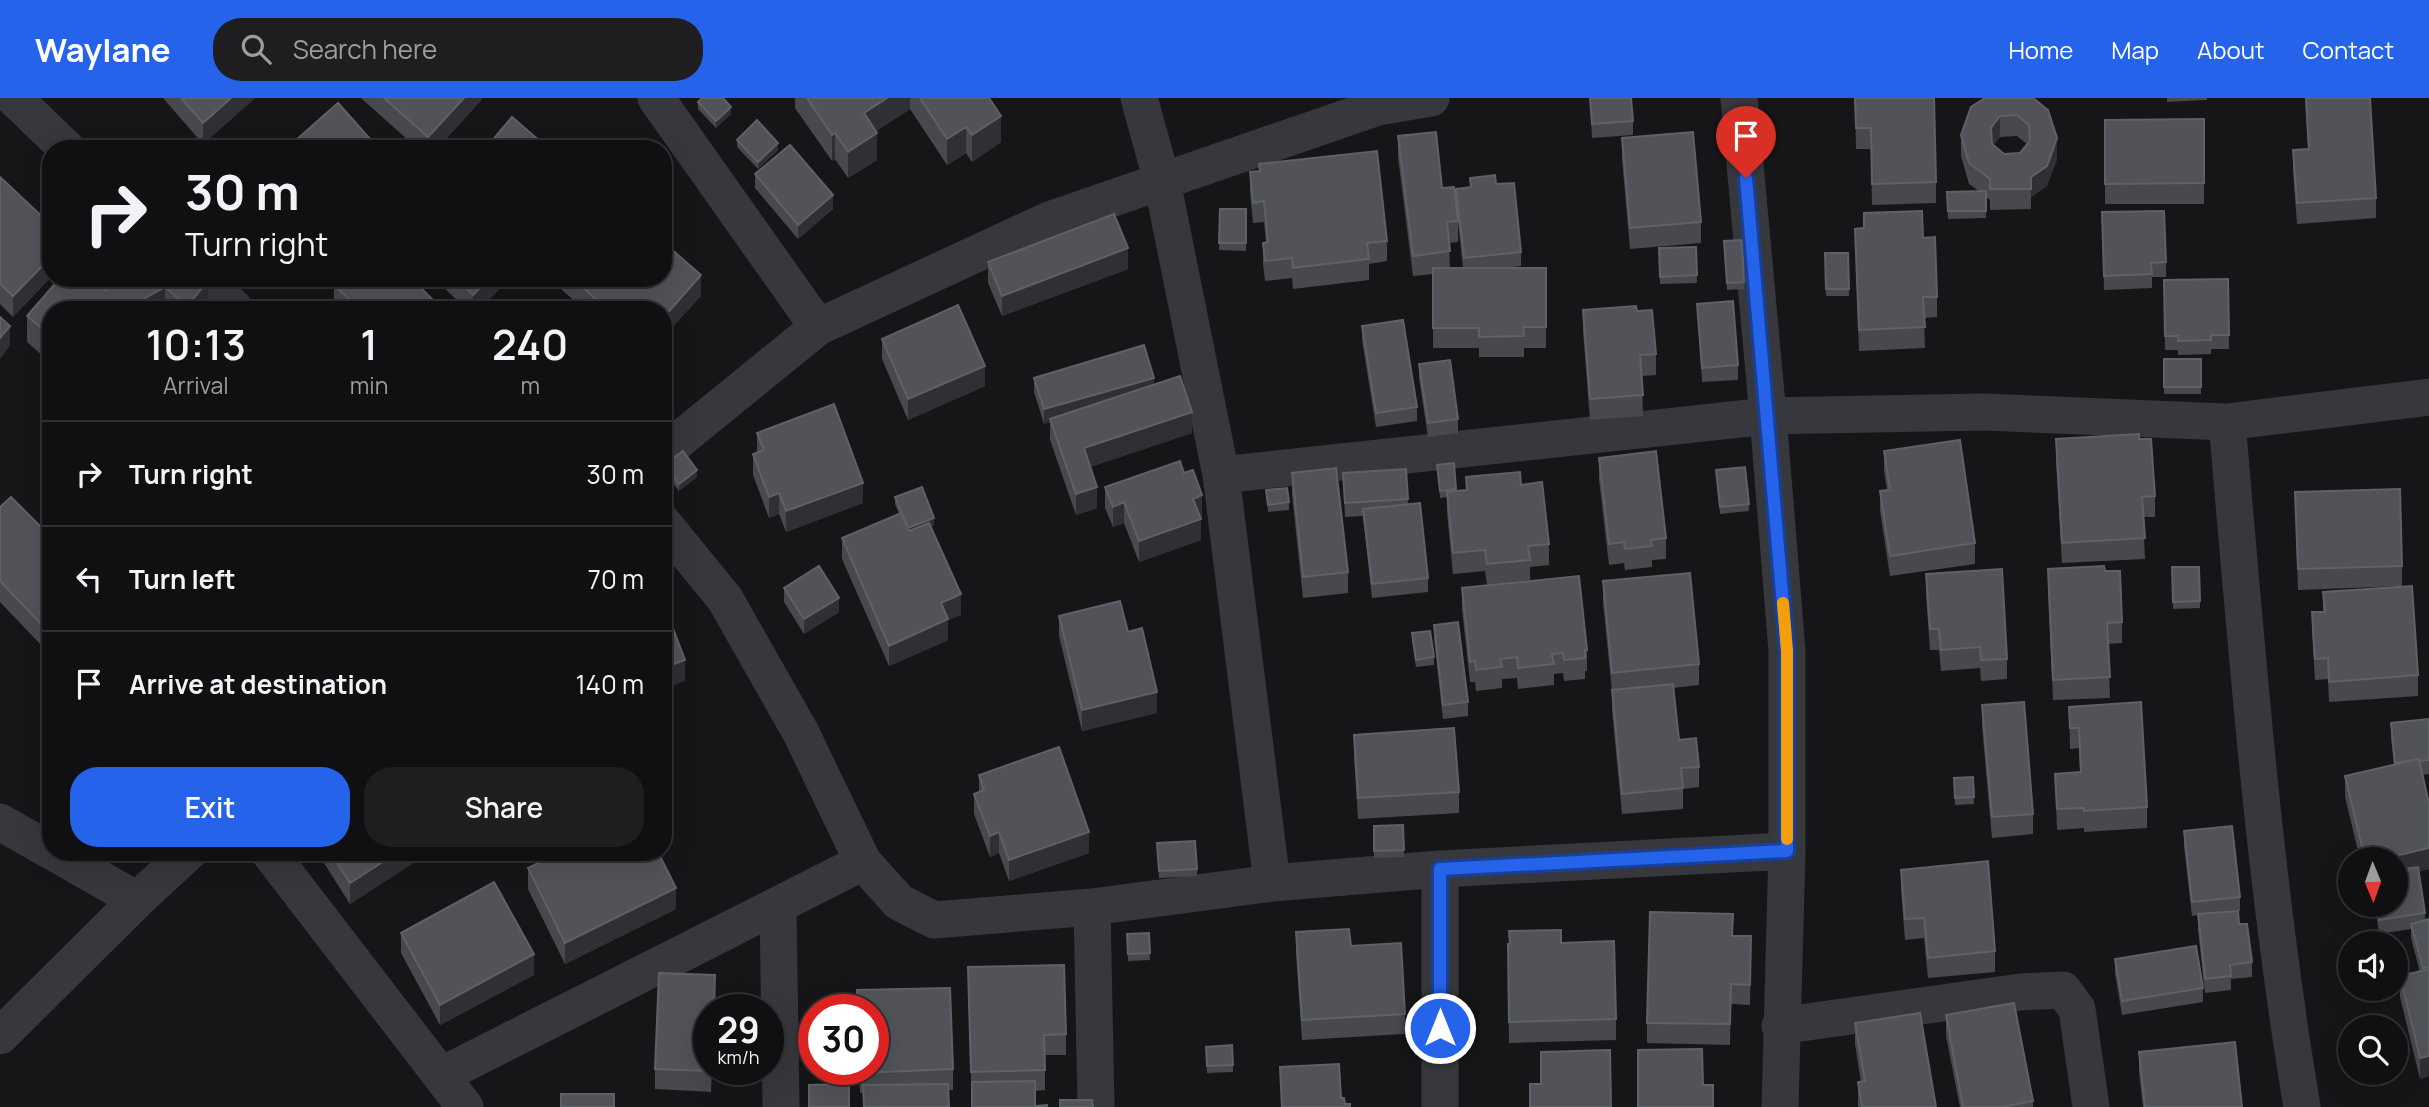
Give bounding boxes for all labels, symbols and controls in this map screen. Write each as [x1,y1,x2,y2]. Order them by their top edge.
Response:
search box [213,18,703,81]
text: Waylane [35,27,171,72]
icon: search [237,30,275,68]
text: Search here [293,31,437,67]
text: Home [2008,33,2073,66]
text: Map [2111,33,2159,66]
text: About [2197,33,2265,66]
text: Contact [2303,33,2394,66]
pin [1716,106,1776,178]
icon: arrive [1727,117,1765,155]
text: 30 m [185,158,300,225]
icon: right [70,168,161,259]
text: Turn right [185,222,328,266]
text: 10:13 [146,315,246,373]
text: 1 [360,315,378,373]
text: 240 [492,315,568,373]
text: Arrival [163,369,229,401]
text: min [350,369,388,401]
text: m [520,369,540,401]
icon: right [70,455,108,493]
text: Turn right [129,456,253,492]
text: 30 m [587,456,644,492]
icon: left [70,560,108,598]
text: Turn left [129,561,236,597]
text: 70 m [588,561,644,597]
icon: arrive [70,665,108,703]
text: Arrive at destination [129,666,387,702]
text: 140 m [575,666,644,702]
button: Exit [70,767,350,847]
button: Share [364,767,644,847]
north arrow [2338,847,2408,917]
map controls [2338,847,2408,1085]
button: sound [2338,931,2408,1001]
position arrow [1403,991,1477,1065]
speed limit sign: 30 [798,994,889,1085]
text: 29 [717,1006,760,1054]
button: search [2338,1015,2408,1085]
text: km/h [718,1045,759,1069]

